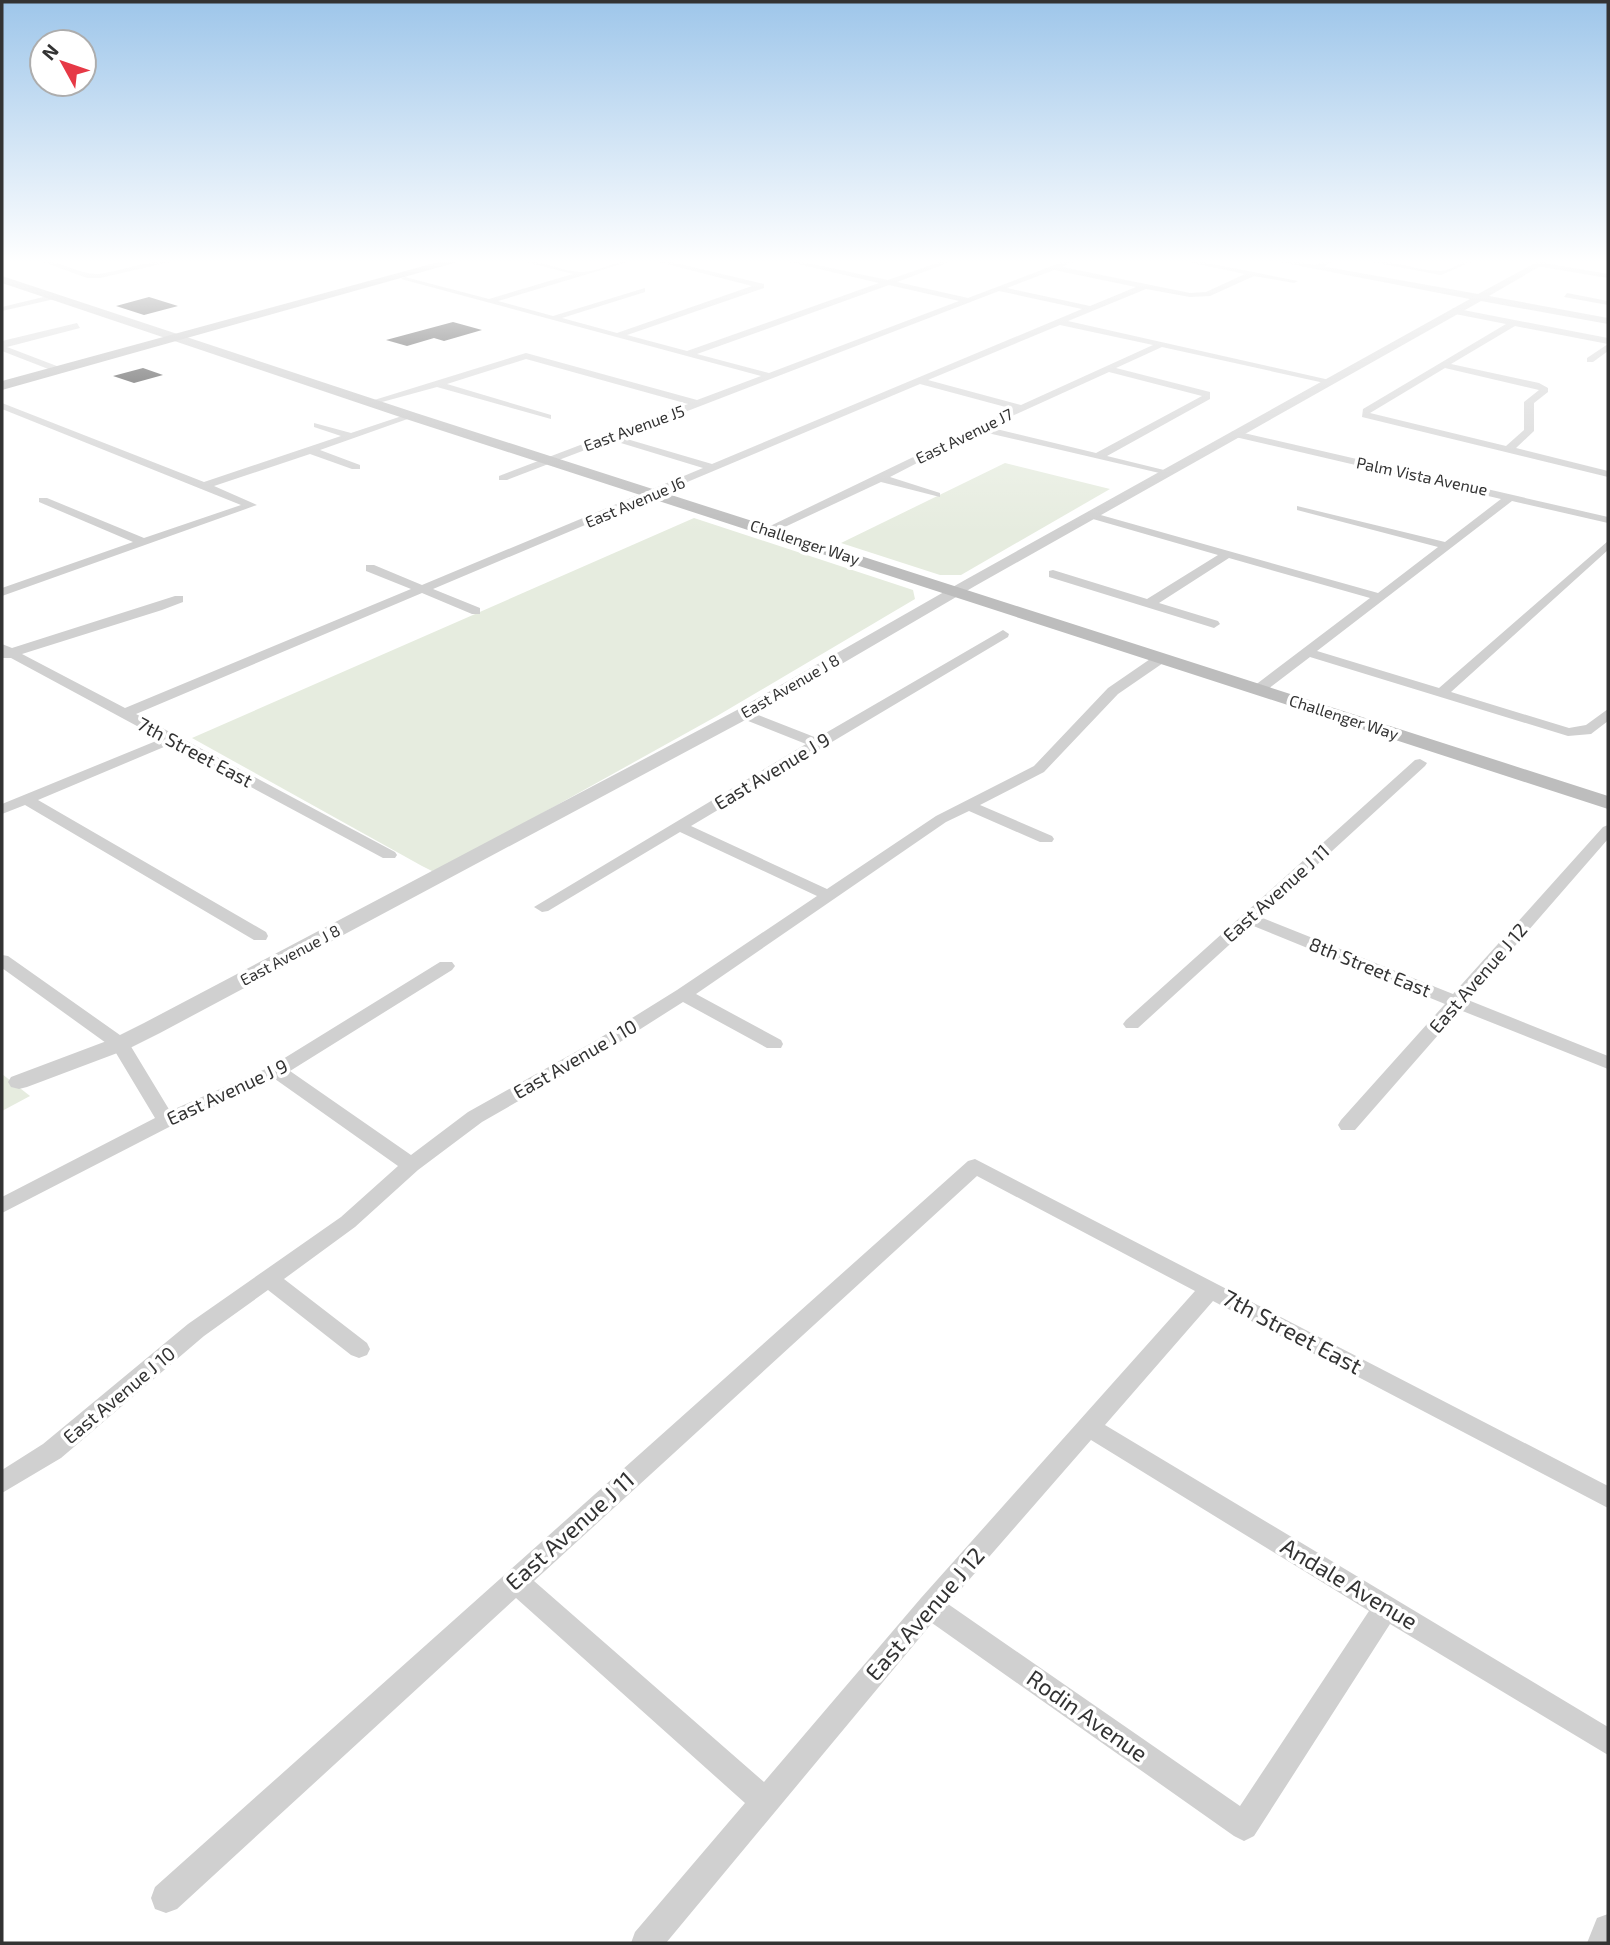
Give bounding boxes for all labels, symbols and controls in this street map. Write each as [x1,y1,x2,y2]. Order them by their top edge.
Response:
north arrow [28,28,98,98]
text: N [36,39,63,64]
street label: East Avenue J5 [581,400,687,455]
street label: East Avenue J7 [912,404,1015,467]
street label: Palm Vista Avenue [1355,452,1489,499]
street label: East Avenue J6 [582,472,688,531]
street label: Challenger Way [748,515,863,568]
street label: East Avenue J 8 [737,650,842,721]
street label: Challenger Way [1287,690,1402,743]
street label: 7th Street East [134,712,257,792]
street label: East Avenue J 9 [710,727,834,814]
street label: East Avenue J 11 [1218,839,1334,946]
street label: East Avenue J 12 [1424,918,1532,1037]
street label: East Avenue J 8 [236,920,343,989]
street label: 8th Street East [1306,932,1434,1001]
street label: East Avenue J 10 [509,1014,641,1103]
street label: East Avenue J 9 [163,1053,291,1130]
street label: 7th Street East [1218,1283,1367,1380]
street label: East Avenue J 10 [58,1341,179,1448]
street label: East Avenue J 11 [499,1465,639,1595]
street label: Andale Avenue [1276,1531,1423,1635]
street label: East Avenue J 12 [859,1541,990,1686]
street label: Rodin Avenue [1022,1663,1153,1767]

